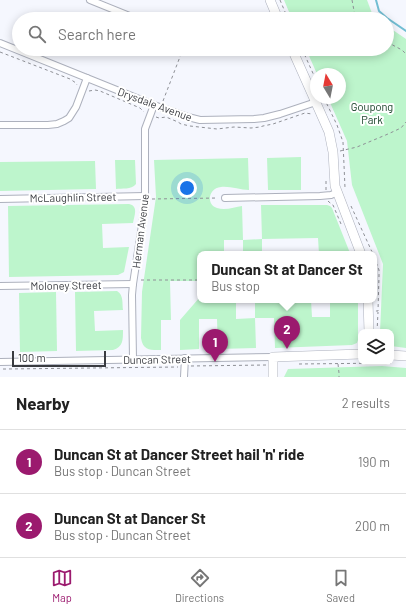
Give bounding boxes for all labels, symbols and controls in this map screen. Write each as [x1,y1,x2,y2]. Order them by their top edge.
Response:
search box [12,12,394,56]
icon: search [26,23,48,45]
text: Search here [58,25,136,43]
north arrow [310,68,346,104]
street label: Drysdale Avenue [116,84,194,124]
park label: Goupong Park [351,100,393,126]
your location [177,178,197,198]
street label: McLaughlin Street [30,190,116,204]
street label: Herman Avenue [129,193,151,269]
popup [197,251,377,303]
text: Duncan St at Dancer St [211,260,363,278]
street label: Moloney Street [30,278,102,292]
text: Bus stop [211,278,260,294]
pin: 2 [274,316,300,349]
pin: 1 [202,329,228,362]
map controls [358,329,394,365]
button: layers [358,329,394,365]
scale bar [12,349,106,368]
text: 100 m [18,351,46,364]
street label: Duncan Street [123,352,191,366]
text: Nearby [16,393,70,413]
text: 2 results [342,395,390,411]
text: Duncan St at Dancer Street hail 'n' ride [54,445,304,463]
text: 1 [27,454,31,470]
text: 190 m [358,454,390,470]
text: Bus stop · Duncan Street [54,463,191,479]
text: Duncan St at Dancer St [54,509,206,527]
text: 2 [25,518,33,534]
text: 200 m [355,518,390,534]
text: Bus stop · Duncan Street [54,527,191,543]
tab: Map [51,567,73,604]
tab: Directions [175,567,224,604]
tab: Saved [326,567,355,604]

